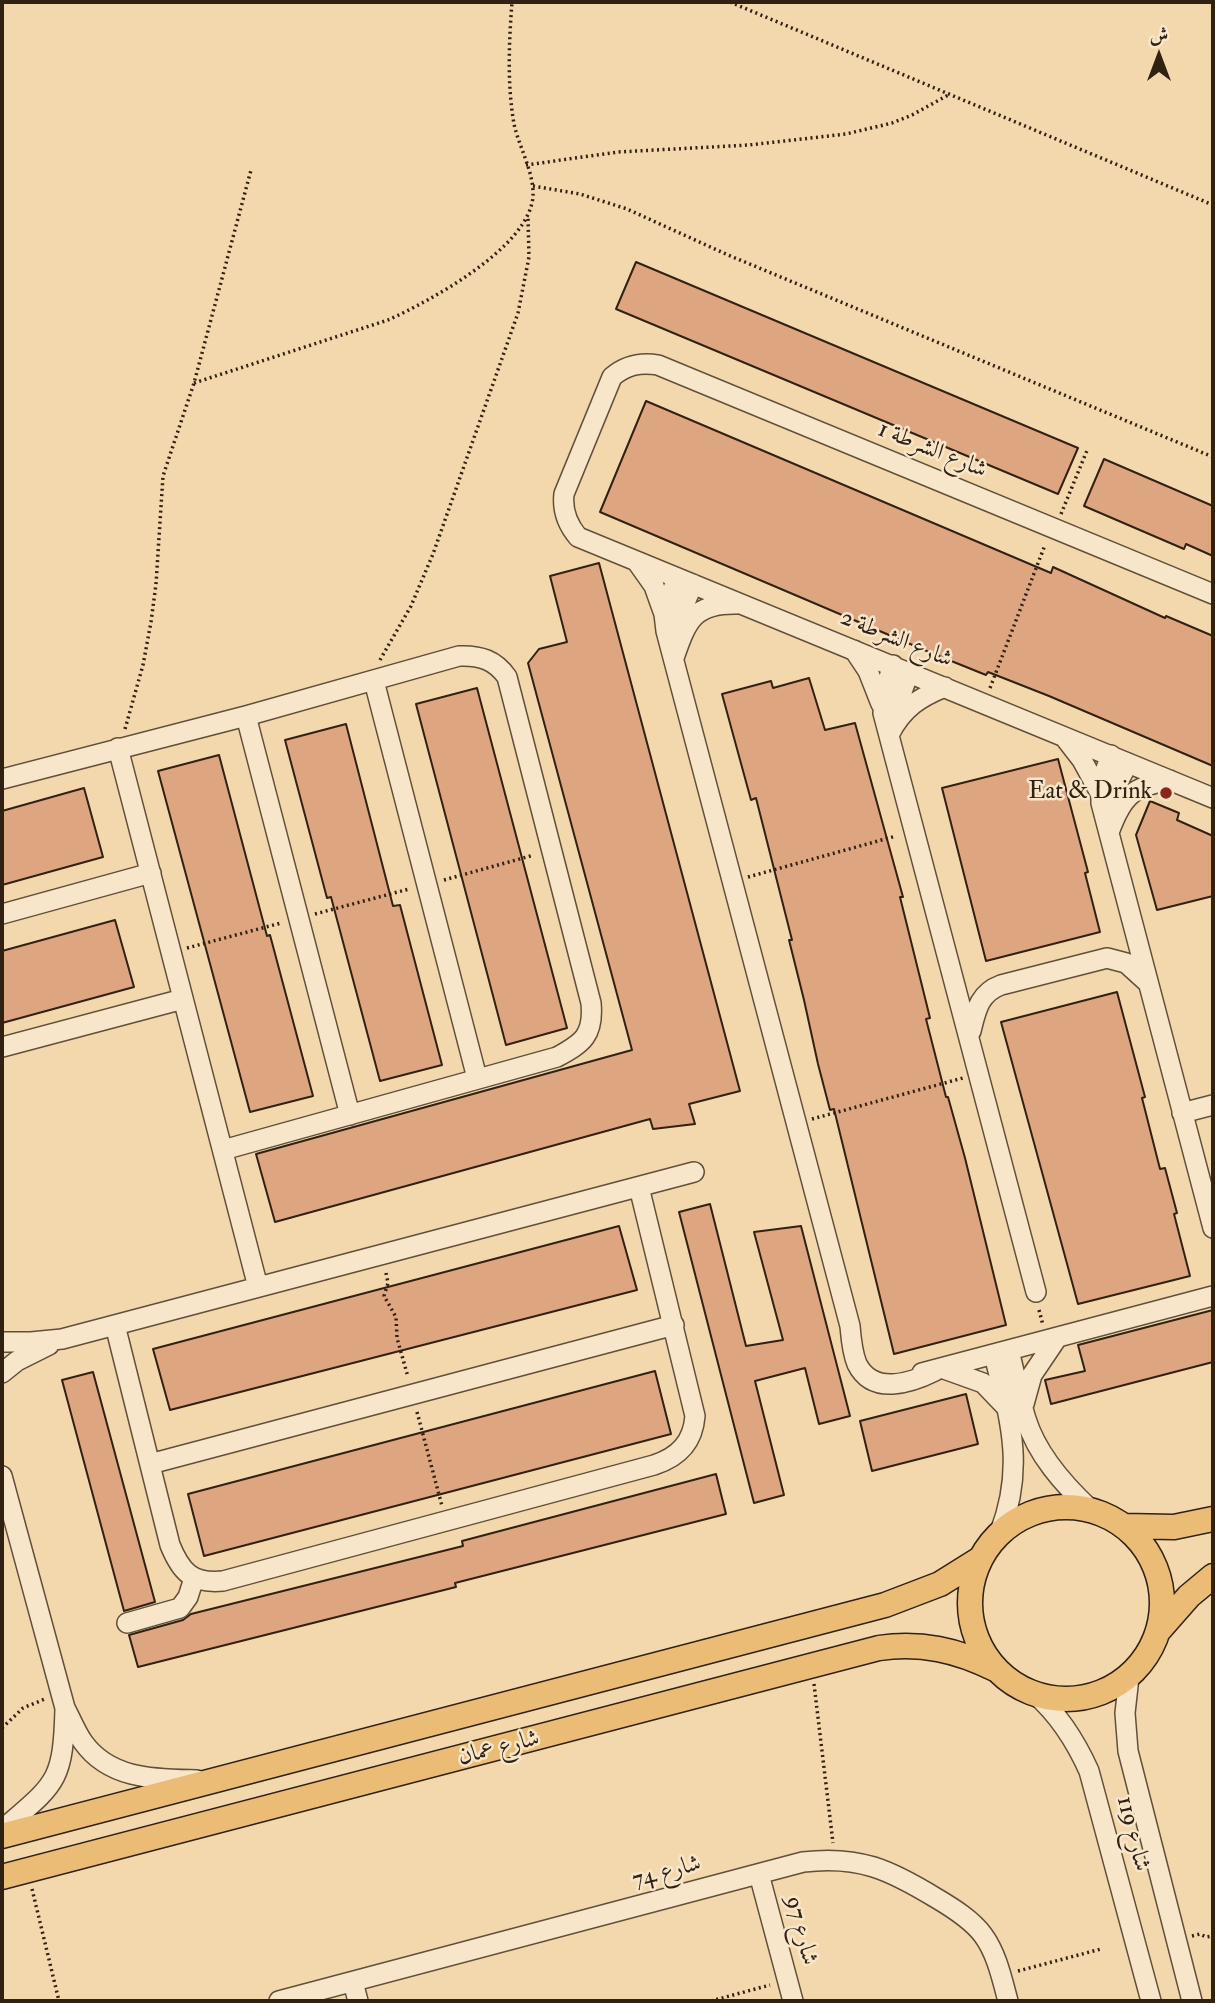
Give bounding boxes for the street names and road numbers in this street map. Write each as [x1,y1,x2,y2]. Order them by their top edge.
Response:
street label: شارع الشرطة 1 [873,416,991,486]
street label: شارع الشرطة 2 [836,604,956,676]
street label: شارع عمان [455,1725,543,1773]
street label: شارع 119 [1109,1794,1155,1874]
street label: شارع 74 [629,1850,705,1896]
street label: شارع 97 [777,1893,823,1969]

